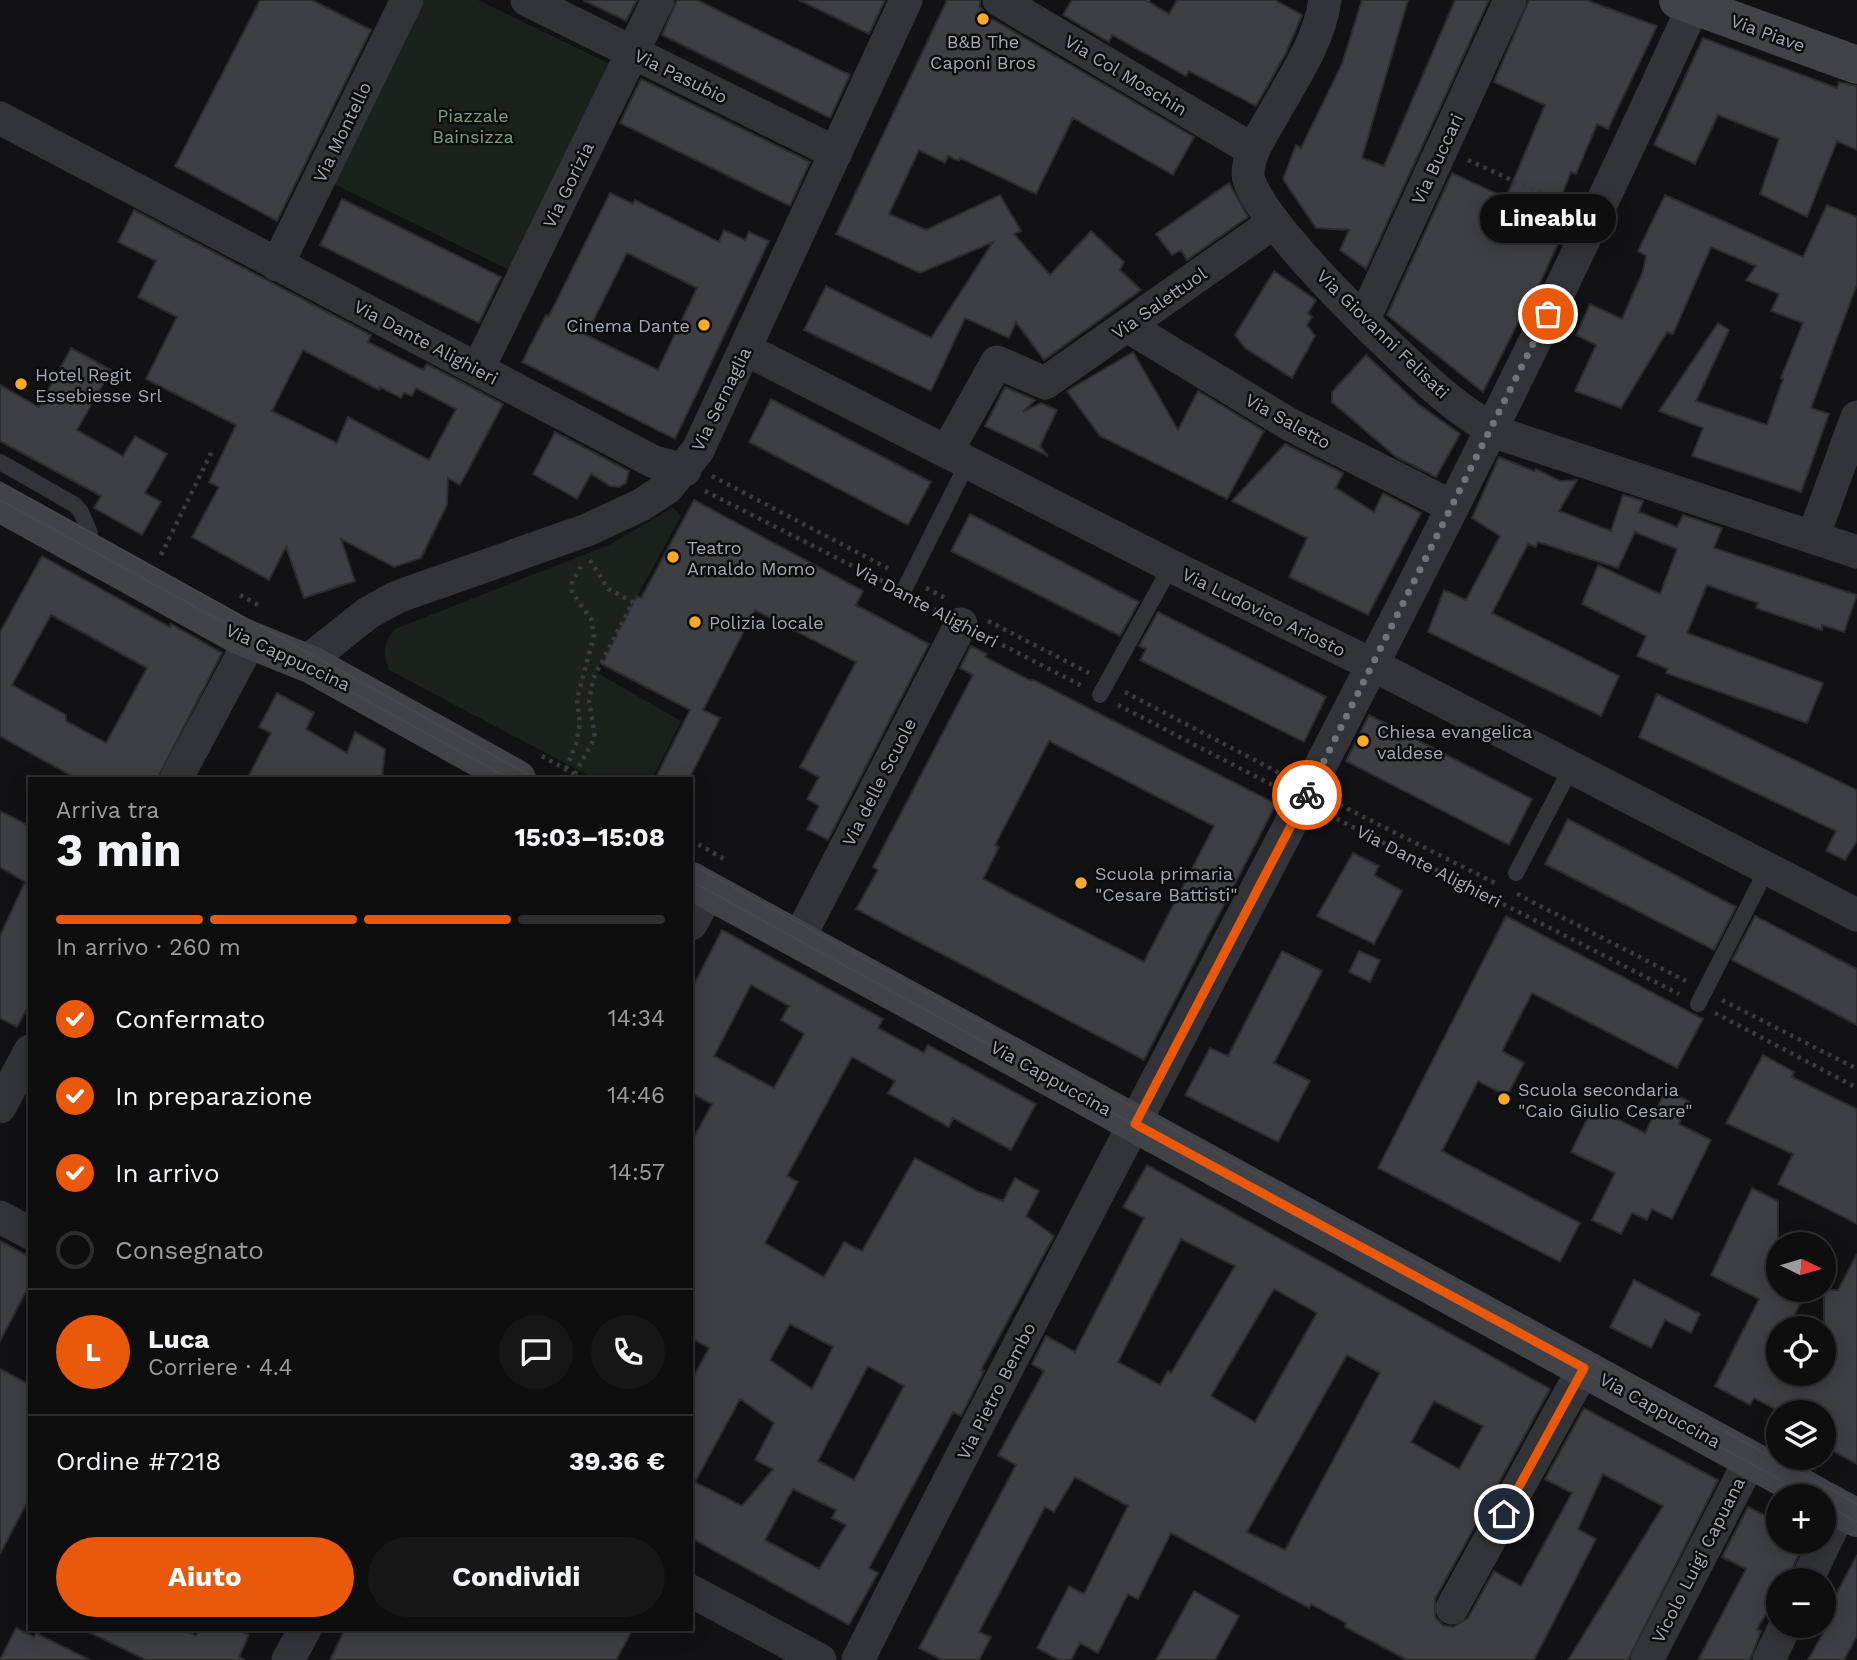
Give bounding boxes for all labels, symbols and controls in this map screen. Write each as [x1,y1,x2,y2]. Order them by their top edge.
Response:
street label: Via Piave [1728,10,1808,56]
marker: B&B The Caponi Bros [975,11,991,27]
street label: Via Col Moschin [1061,30,1191,120]
place label: B&B The Caponi Bros [930,31,1036,73]
street label: Via Pasubio [631,44,731,108]
street label: Via Montello [309,78,375,186]
park label: Piazzale Bainsizza [432,105,514,147]
street label: Via Buccari [1407,110,1467,208]
street label: Via Gorizia [538,139,598,231]
callout: Lineablu [1480,195,1616,244]
text: Lineablu [1499,205,1597,232]
street label: Via Salettuol [1108,262,1211,343]
street label: Via Giovanni Felisati [1312,265,1454,403]
pin [1518,284,1578,344]
street label: Via Dante Alighieri [350,295,502,389]
icon: bag [1529,295,1567,333]
place label: Cinema Dante [566,315,690,336]
marker: Cinema Dante [696,317,712,333]
street label: Via Sernaglia [687,344,755,454]
place label: Hotel Regit Essebiesse Srl [35,364,163,406]
marker: Hotel Regit Essebiesse Srl [13,376,29,392]
street label: Via Saletto [1242,389,1334,453]
place label: Teatro Arnaldo Momo [687,537,815,579]
marker: Teatro Arnaldo Momo [665,549,681,565]
street label: Via Dante Alighieri [850,558,1002,652]
street label: Via Ludovico Ariosto [1179,563,1349,661]
place label: Polizia locale [709,612,824,633]
marker: Polizia locale [687,614,703,630]
street label: Via Cappuccina [222,619,354,695]
street label: Via delle Scuole [838,714,920,850]
place label: Chiesa evangelica valdese [1377,721,1532,763]
marker: Chiesa evangelica valdese [1355,733,1371,749]
courier [1272,760,1342,830]
icon: bike [1288,776,1326,814]
text: Arriva tra [56,797,159,824]
street label: Via Dante Alighieri [1353,820,1505,912]
text: 15:03–15:08 [515,822,665,852]
text: 3 min [56,823,182,877]
place label: Scuola primaria "Cesare Battisti" [1095,863,1238,905]
marker: Scuola primaria "Cesare Battisti" [1073,875,1089,891]
text: In arrivo · 260 m [56,934,241,961]
icon: check [56,1000,94,1038]
text: Confermato [115,1004,265,1034]
text: 14:34 [608,1005,665,1032]
street label: Via Cappuccina [987,1036,1115,1120]
icon: check [56,1077,94,1115]
place label: Scuola secondaria "Caio Giulio Cesare" [1518,1079,1693,1121]
text: In preparazione [115,1081,313,1111]
text: 14:46 [607,1082,665,1109]
marker: Scuola secondaria "Caio Giulio Cesare" [1496,1091,1512,1107]
icon: check [56,1154,94,1192]
text: In arrivo [115,1158,220,1188]
text: 14:57 [609,1159,665,1186]
north arrow [1766,1232,1836,1302]
map controls [1766,1232,1836,1638]
text: Consegnato [115,1235,264,1265]
button: chat [499,1315,573,1389]
button: phone [591,1315,665,1389]
button: locate [1766,1316,1836,1386]
street label: Via Pietro Bembo [952,1319,1040,1463]
text: Luca [148,1324,209,1354]
text: L [85,1337,101,1367]
text: Corriere · 4.4 [148,1354,293,1381]
street label: Via Cappuccina [1596,1368,1724,1452]
button: layers [1766,1400,1836,1470]
text: Ordine #7218 [56,1446,221,1476]
text: 39.36 € [569,1446,665,1476]
street label: Vicolo Luigi Capuana [1647,1474,1749,1646]
pin [1474,1484,1534,1544]
button: + [1766,1484,1836,1554]
icon: home [1485,1495,1523,1533]
button: Aiuto [56,1537,354,1617]
button: Condividi [368,1537,665,1617]
button: − [1766,1568,1836,1638]

